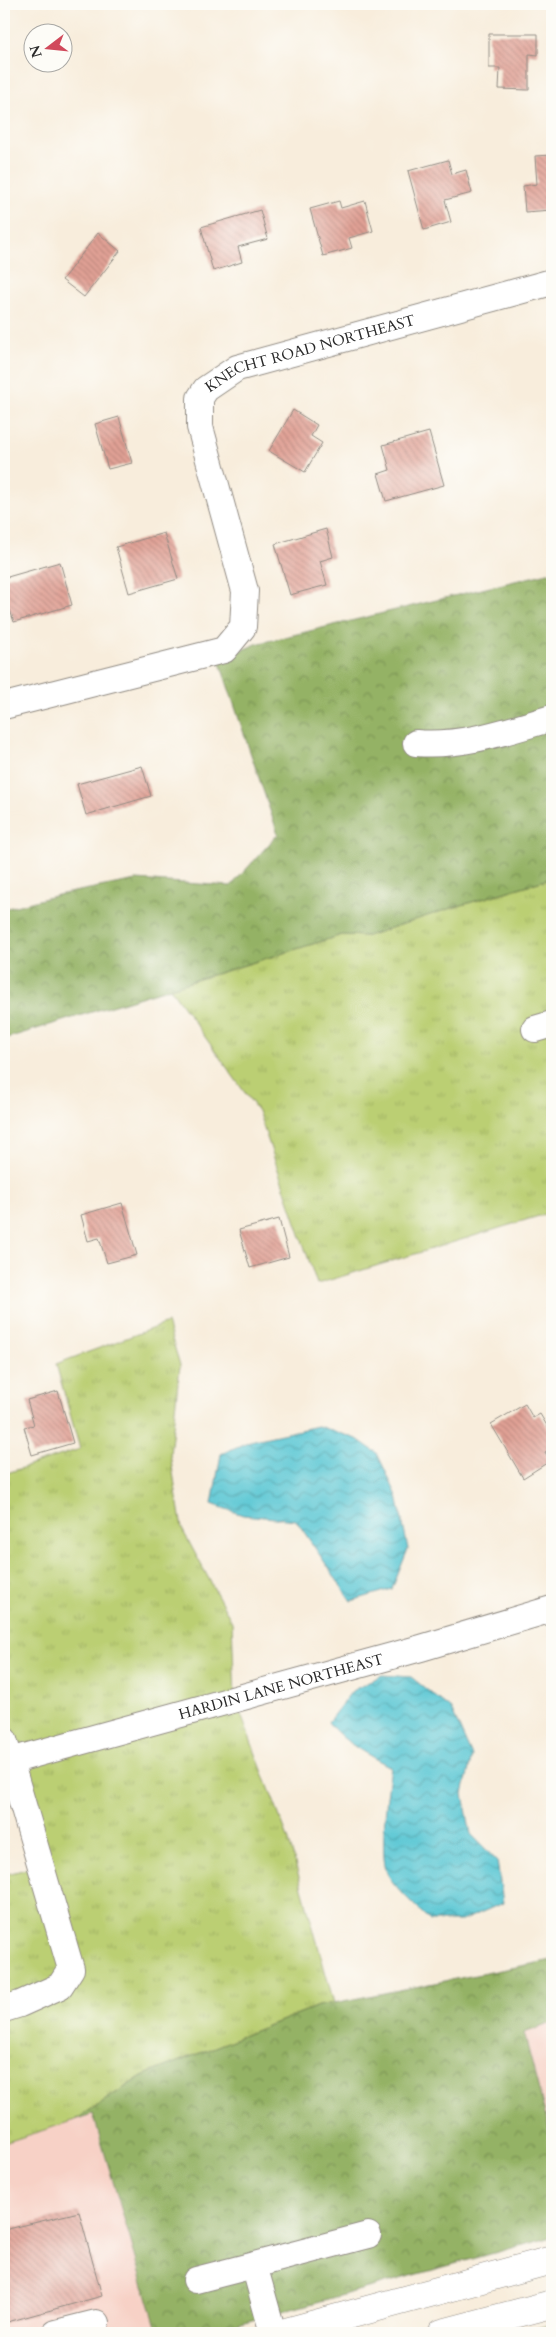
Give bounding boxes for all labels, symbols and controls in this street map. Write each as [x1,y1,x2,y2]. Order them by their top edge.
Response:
north arrow [22,22,72,72]
text: N [25,43,47,60]
street label: KNECHT ROAD NORTHEAST [201,310,417,397]
street label: HARDIN LANE NORTHEAST [176,1649,386,1724]

